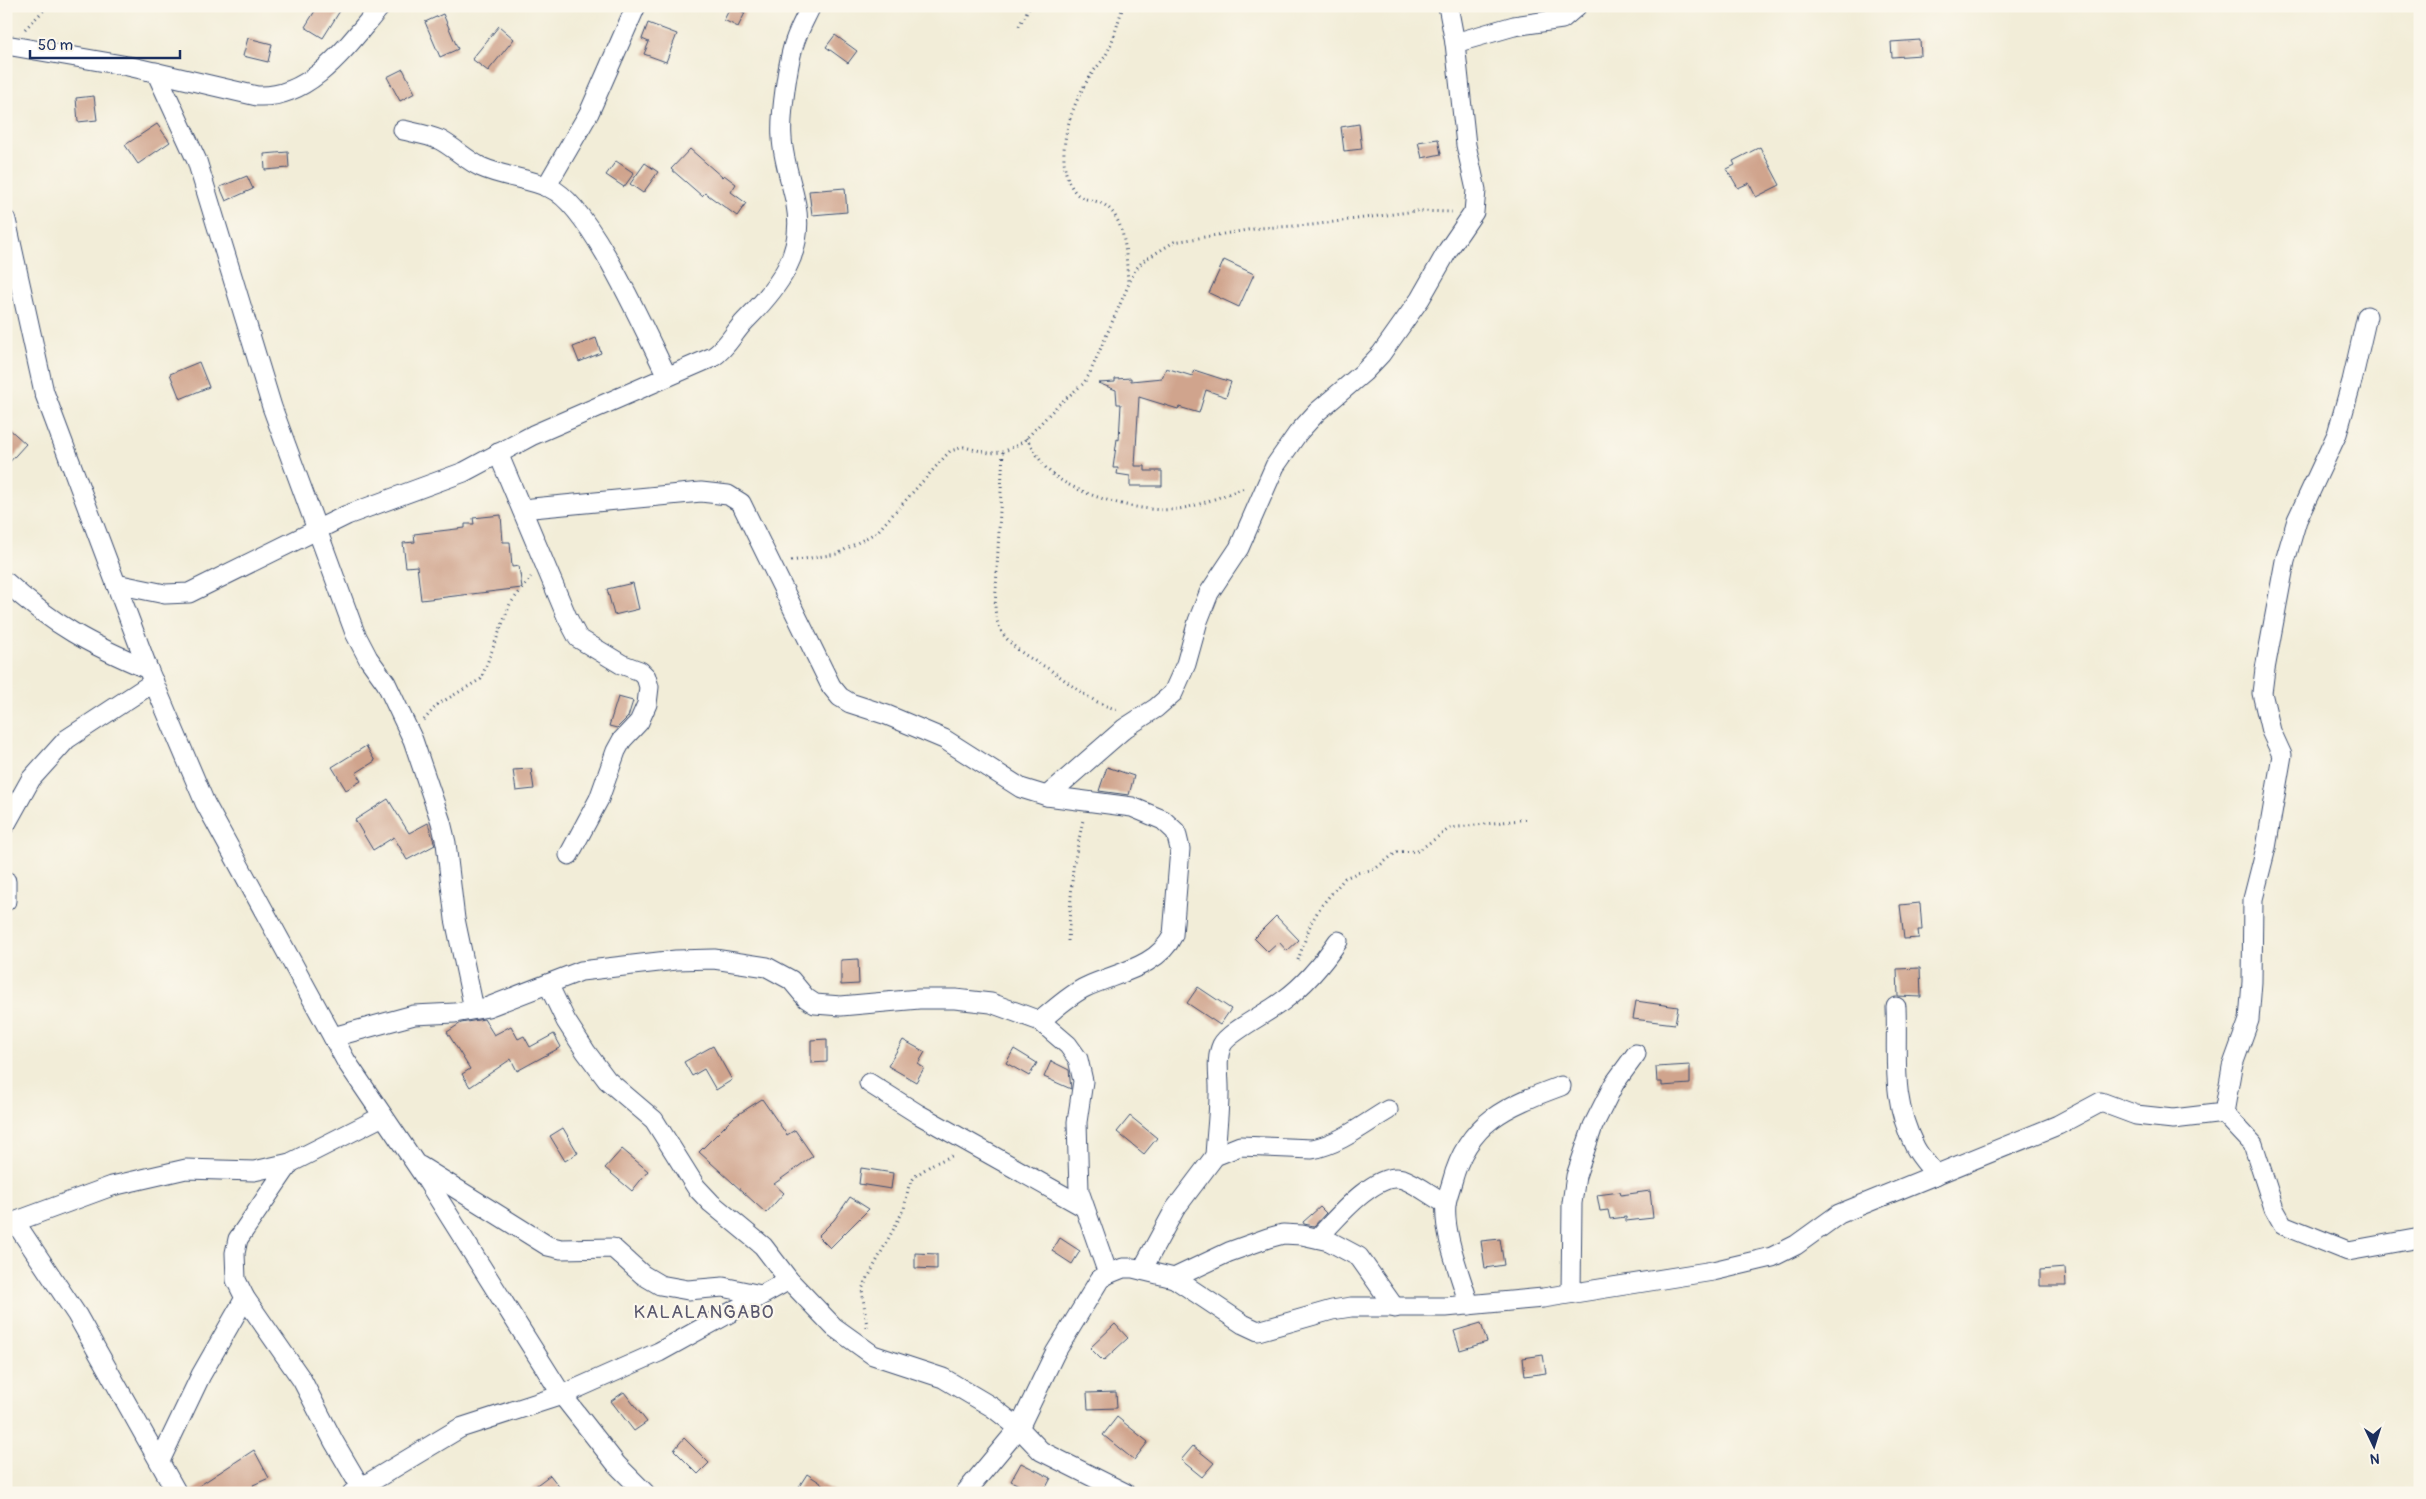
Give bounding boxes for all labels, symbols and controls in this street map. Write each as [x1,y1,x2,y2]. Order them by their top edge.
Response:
scale bar [30,28,180,60]
text: 50 m [38,36,73,55]
district label: KALALANGABO [634,1300,774,1324]
north arrow [2348,1422,2398,1472]
text: N [2370,1450,2380,1467]

